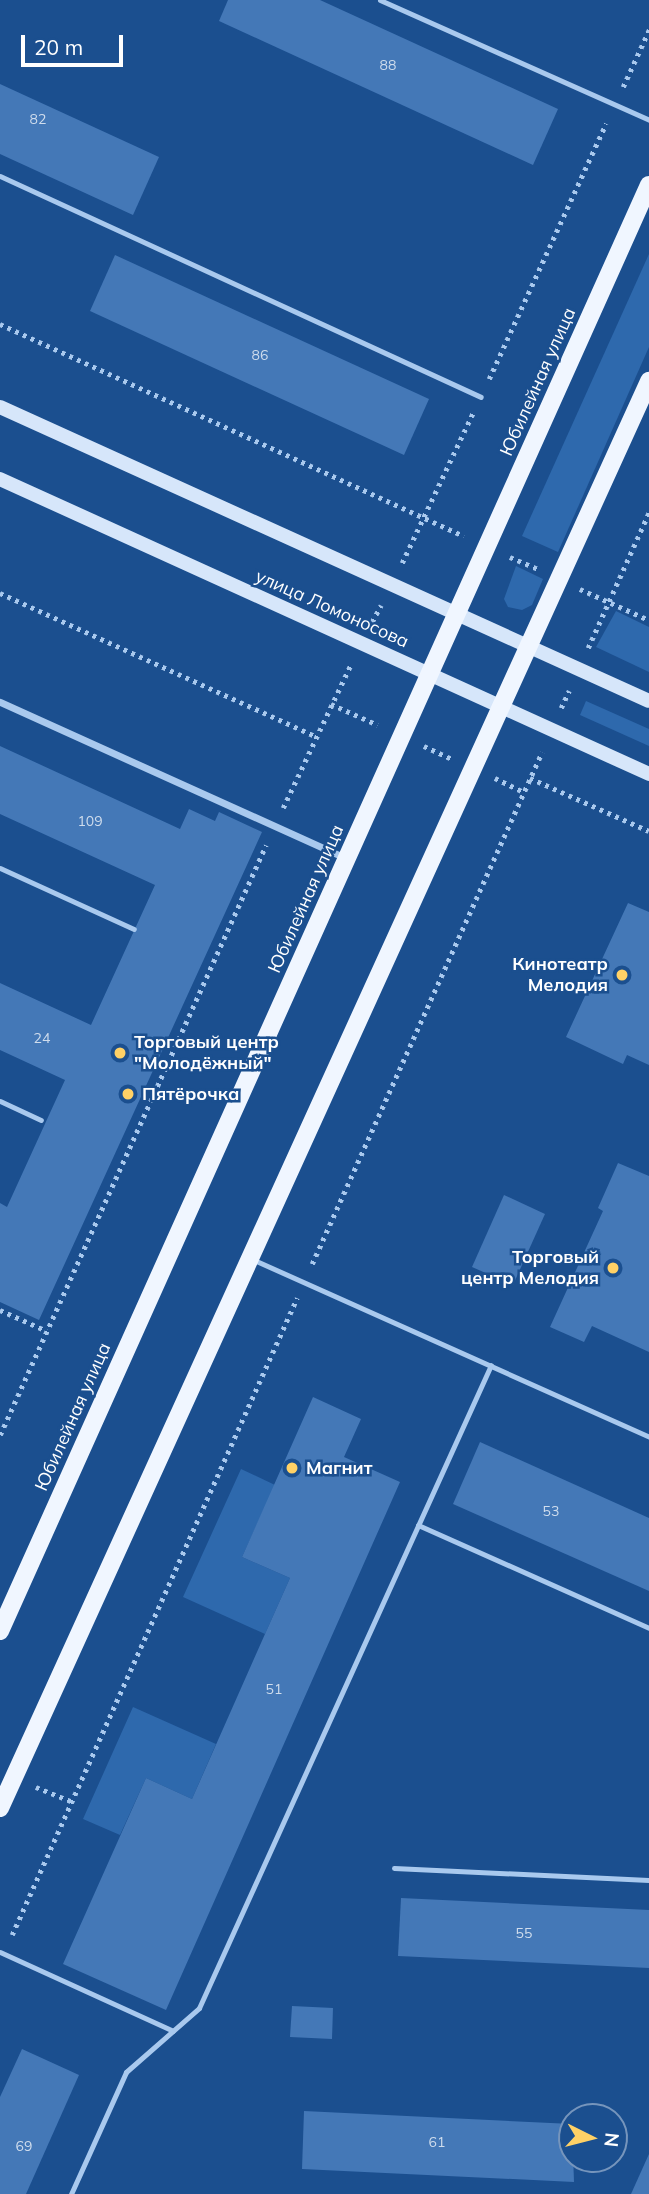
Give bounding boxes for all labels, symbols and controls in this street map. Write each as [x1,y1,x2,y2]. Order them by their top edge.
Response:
scale bar [24,21,126,65]
text: 20 m [34,34,83,60]
house number: 88 [380,57,396,73]
house number: 82 [30,111,46,127]
street label: Юбилейная улица [496,305,580,459]
house number: 86 [252,347,268,363]
street label: улица Ломоносова [252,565,412,653]
house number: 109 [77,813,103,829]
street label: Юбилейная улица [264,822,348,976]
place label: Кинотеатр Мелодия [512,954,608,996]
marker: Кинотеатр Мелодия [614,967,630,983]
house number: 24 [34,1030,50,1046]
place label: Торговый центр "Молодёжный" [134,1032,279,1074]
marker: Торговый центр "Молодёжный" [112,1045,128,1061]
place label: Пятёрочка [142,1083,239,1105]
marker: Пятёрочка [120,1086,136,1102]
place label: Торговый центр Мелодия [461,1247,599,1290]
marker: Торговый центр Мелодия [605,1260,621,1276]
street label: Юбилейная улица [31,1340,115,1494]
place label: Магнит [306,1457,372,1479]
marker: Магнит [284,1460,300,1476]
house number: 53 [543,1503,559,1519]
house number: 51 [266,1681,282,1697]
house number: 55 [516,1925,532,1941]
north arrow [558,2103,628,2173]
text: N [599,2132,625,2148]
house number: 61 [429,2134,445,2150]
house number: 69 [16,2138,32,2154]

